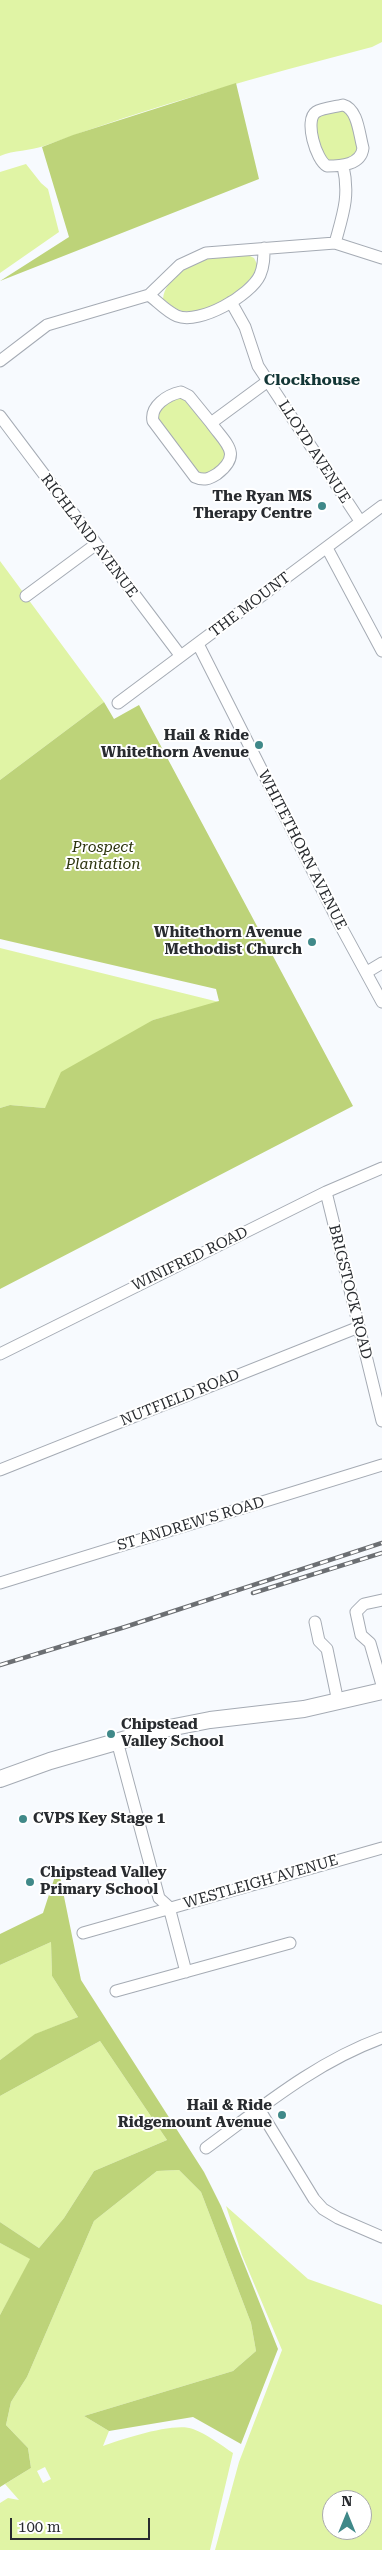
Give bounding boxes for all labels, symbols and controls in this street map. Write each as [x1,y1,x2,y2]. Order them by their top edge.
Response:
district label: Clockhouse [264,370,360,390]
street label: LLOYD AVENUE [274,397,354,507]
street label: RICHLAND AVENUE [37,471,141,601]
place label: The Ryan MS Therapy Centre [193,488,312,523]
marker: The Ryan MS Therapy Centre [316,500,328,512]
street label: THE MOUNT [206,569,294,641]
place label: Hail & Ride Whitethorn Avenue [101,727,249,762]
marker: Hail & Ride Whitethorn Avenue [253,739,265,751]
street label: WHITETHORN AVENUE [254,767,350,933]
park label: Prospect Plantation [65,839,141,874]
place label: Whitethorn Avenue Methodist Church [154,924,302,959]
marker: Whitethorn Avenue Methodist Church [306,936,318,948]
street label: WINIFRED ROAD [129,1223,251,1295]
street label: BRIGSTOCK ROAD [325,1223,375,1361]
street label: NUTFIELD ROAD [118,1366,242,1430]
street label: ST ANDREW'S ROAD [115,1493,267,1555]
place label: Chipstead Valley School [121,1716,224,1751]
marker: Chipstead Valley School [105,1728,117,1740]
place label: CVPS Key Stage 1 [33,1810,165,1828]
marker: CVPS Key Stage 1 [17,1813,29,1825]
street label: WESTLEIGH AVENUE [182,1851,340,1913]
place label: Chipstead Valley Primary School [40,1864,167,1899]
marker: Chipstead Valley Primary School [24,1876,36,1888]
place label: Hail & Ride Ridgemount Avenue [118,2097,272,2132]
marker: Hail & Ride Ridgemount Avenue [276,2109,288,2121]
north arrow [322,2490,372,2540]
text: N [342,2493,352,2509]
scale bar [12,2508,152,2540]
text: 100 m [18,2518,61,2536]

